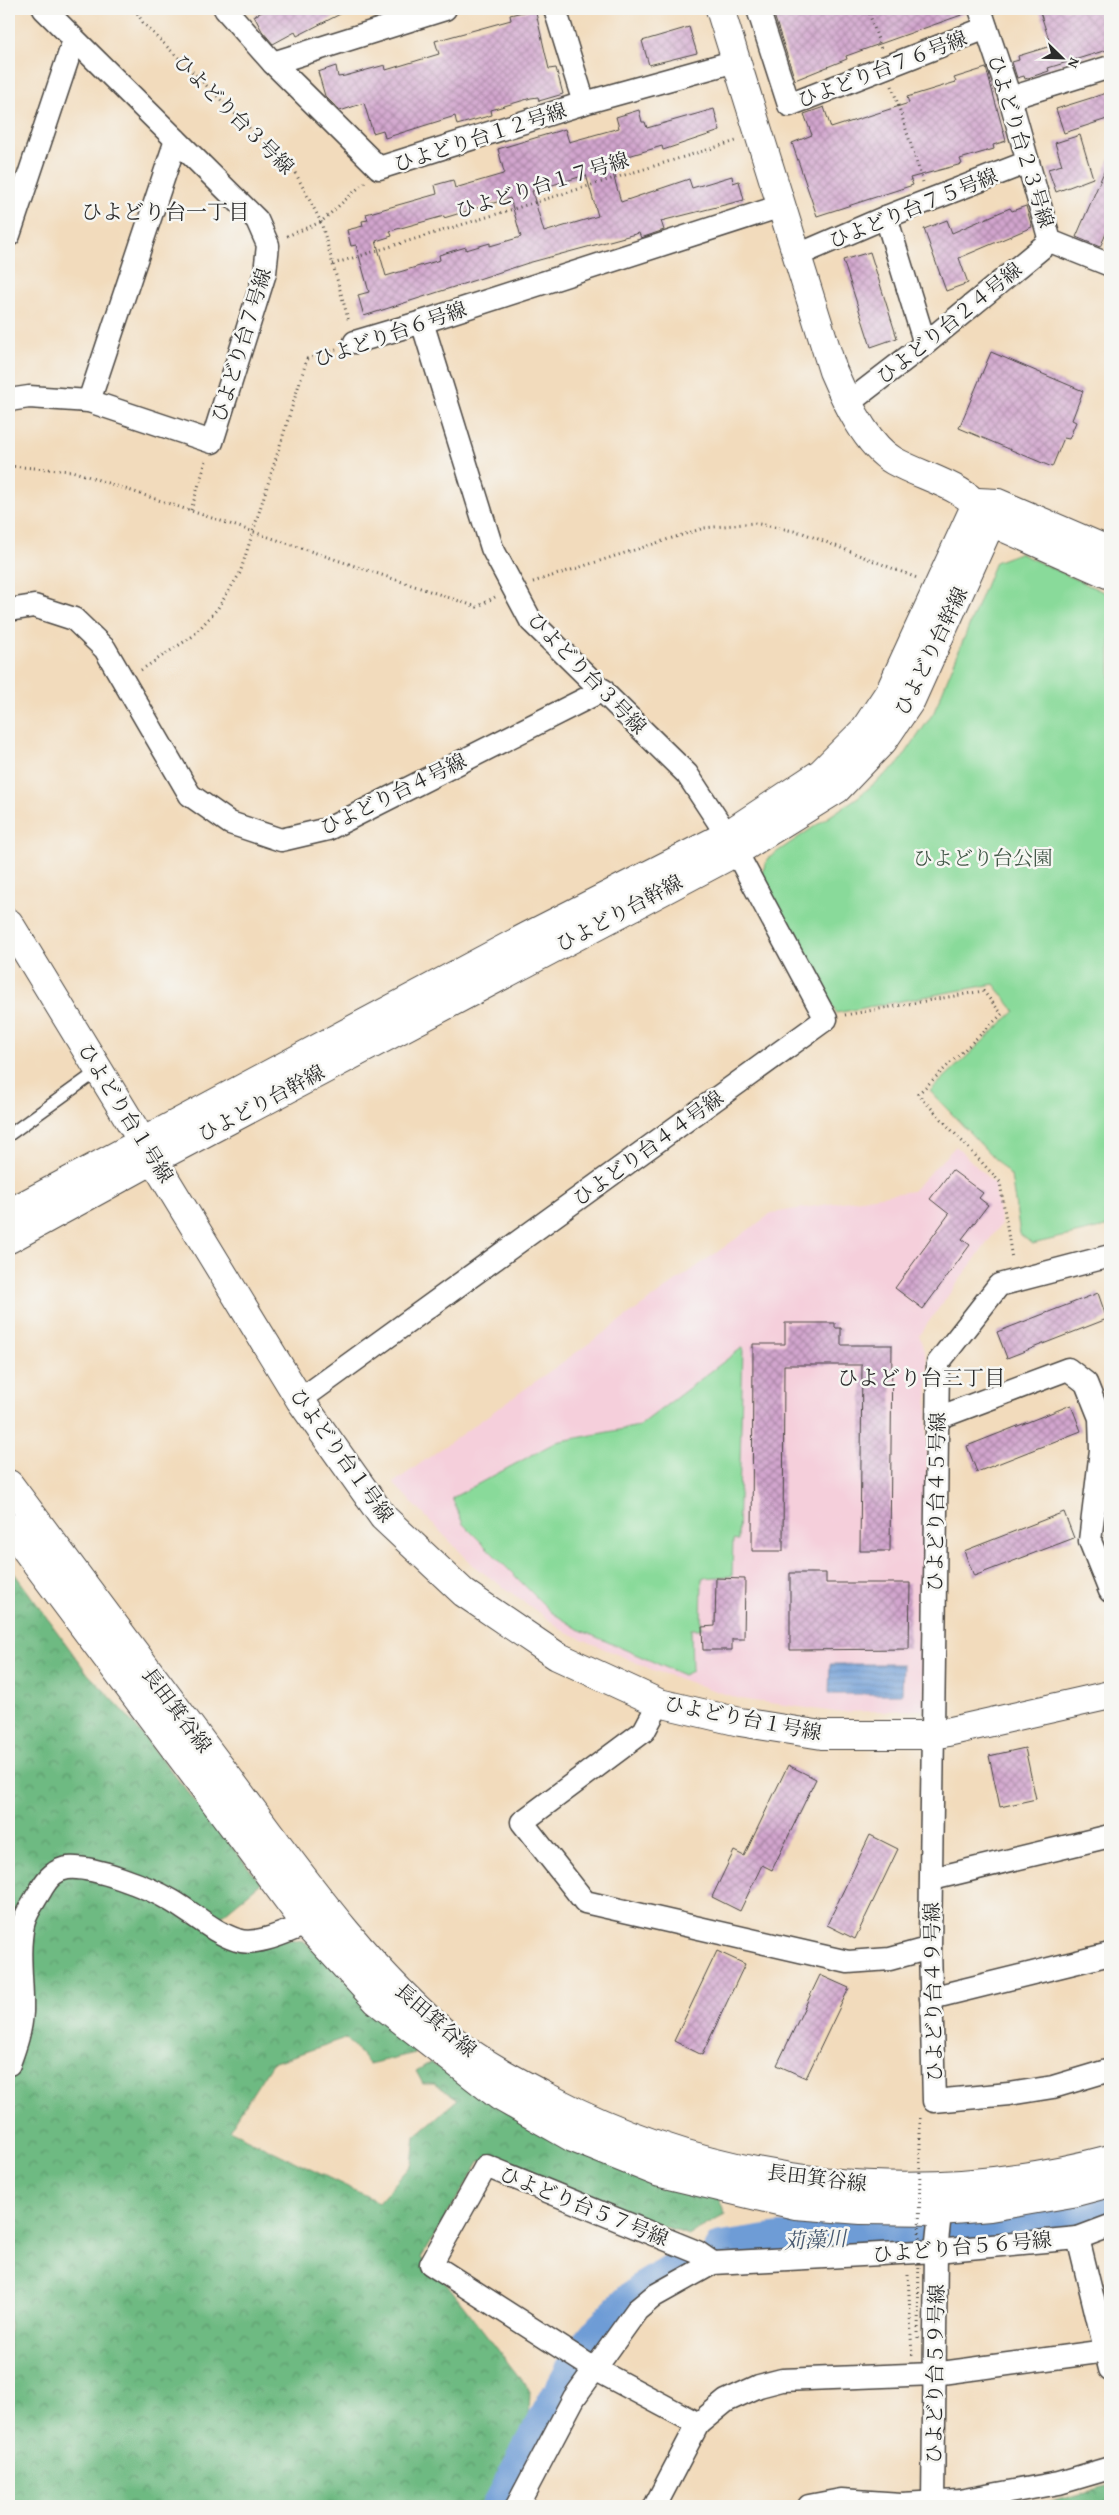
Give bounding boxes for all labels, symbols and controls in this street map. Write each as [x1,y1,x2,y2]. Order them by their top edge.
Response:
street label: ひよどり台７６号線 [793,23,971,114]
north arrow [1036,32,1086,82]
street label: ひよどり台３号線 [168,47,301,180]
street label: ひよどり台２３号線 [981,51,1062,231]
text: N [1063,55,1085,72]
street label: ひよどり台１２号線 [390,95,570,178]
street label: ひよどり台１７号線 [452,144,632,225]
street label: ひよどり台７５号線 [824,160,1002,255]
district label: ひよどり台一丁目 [81,196,249,227]
street label: ひよどり台２４号線 [870,255,1028,391]
street label: ひよどり台７号線 [203,264,278,426]
street label: ひよどり台６号線 [309,294,470,373]
street label: ひよどり台幹線 [887,582,974,720]
street label: ひよどり台３号線 [521,605,653,740]
street label: ひよどり台４号線 [315,745,471,842]
park label: ひよどり台公園 [913,843,1053,872]
street label: ひよどり台幹線 [550,867,687,958]
street label: ひよどり台１号線 [72,1037,181,1188]
street label: ひよどり台幹線 [192,1057,329,1148]
street label: ひよどり台４４号線 [566,1083,729,1212]
district label: ひよどり台三丁目 [837,1362,1005,1393]
street label: ひよどり台１号線 [284,1381,401,1528]
street label: ひよどり台４５号線 [919,1412,952,1592]
street label: 長田箕谷線 [136,1661,219,1758]
street label: ひよどり台１号線 [662,1688,824,1747]
street label: ひよどり台４９号線 [916,1902,949,2082]
street label: 長田箕谷線 [389,1976,484,2063]
street label: 長田箕谷線 [766,2157,868,2198]
street label: ひよどり台５７号線 [495,2158,673,2253]
water label: 苅藻川 [783,2222,849,2257]
street label: ひよどり台５６号線 [871,2224,1053,2269]
street label: ひよどり台５９号線 [918,2284,951,2464]

